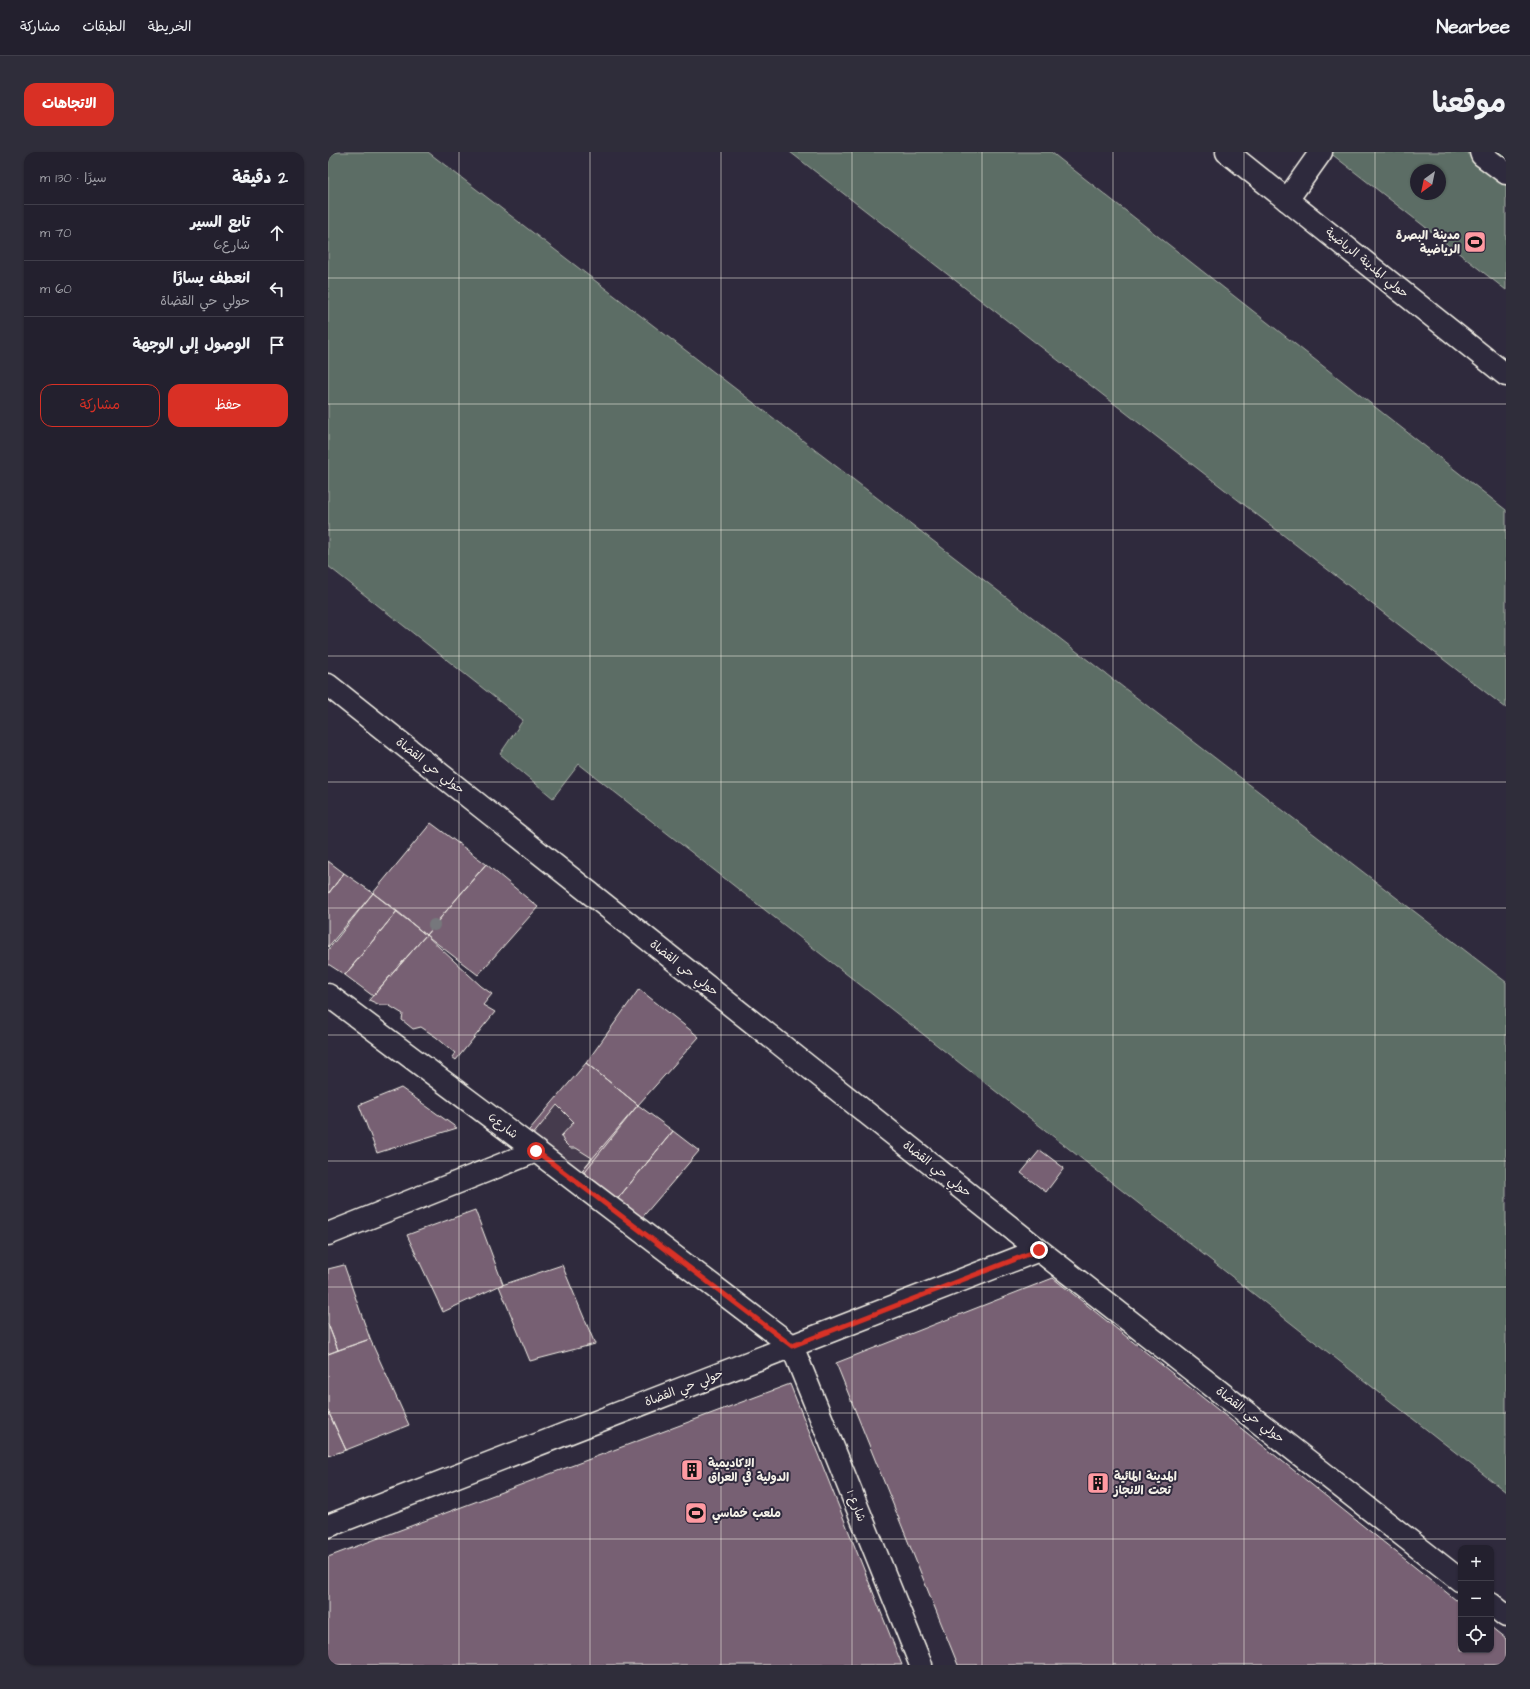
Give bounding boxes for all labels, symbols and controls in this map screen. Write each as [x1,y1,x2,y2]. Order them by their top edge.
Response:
text: Nearbee [1436,14,1510,41]
text: مشاركة [20,17,60,37]
text: الطبقات [82,17,126,37]
text: الخريطة [148,17,191,37]
button: الاتجاهات [24,83,114,126]
text: موقعنا [1432,84,1506,123]
north arrow [1410,164,1446,200]
text: 2 دقيقة [232,166,288,190]
text: سيرًا · 130 m [40,169,107,187]
text: تابع السير [191,212,250,233]
icon: ahead [266,222,288,244]
text: 70 m [40,224,72,242]
street label: حولي المدينة الرياضية [1320,224,1412,304]
place label: مدينة البصرة الرياضية [1396,227,1460,258]
sports icon: مدينة البصرة الرياضية [1462,229,1488,255]
text: شارع6 [214,236,250,254]
text: انعطف يسارًا [173,268,250,289]
icon: left [266,278,288,300]
text: 60 m [40,280,72,298]
text: حولي حي القضاة [160,292,250,310]
text: الوصول إلى الوجهة [133,334,250,355]
icon: arrive [266,334,288,356]
button: مشاركة [40,384,160,427]
button: حفظ [168,384,288,427]
street label: حولي حي القضاة [391,734,468,800]
street label: حولي حي القضاة [645,936,722,1002]
street label: شارع6 [485,1109,521,1143]
street label: حولي حي القضاة [898,1137,975,1203]
route start [527,1142,545,1160]
route end [1030,1241,1048,1259]
street label: حولي حي القضاة [642,1365,726,1413]
street label: حولي حي القضاة [1211,1383,1288,1449]
place label: الاكاديمية الدولية في العراق [708,1455,789,1486]
building icon: الاكاديمية الدولية في العراق [679,1457,705,1483]
place label: المدينة المائية تحت الانجاز [1113,1468,1177,1499]
building icon: المدينة المائية تحت الانجاز [1085,1470,1111,1496]
street label: شارع 1 [842,1488,870,1524]
sports icon: ملعب خماسي [683,1500,709,1526]
place label: ملعب خماسي [712,1505,781,1524]
map controls [1458,1545,1494,1653]
button: + [1458,1545,1494,1581]
button: − [1458,1581,1494,1617]
button: locate [1458,1617,1494,1653]

